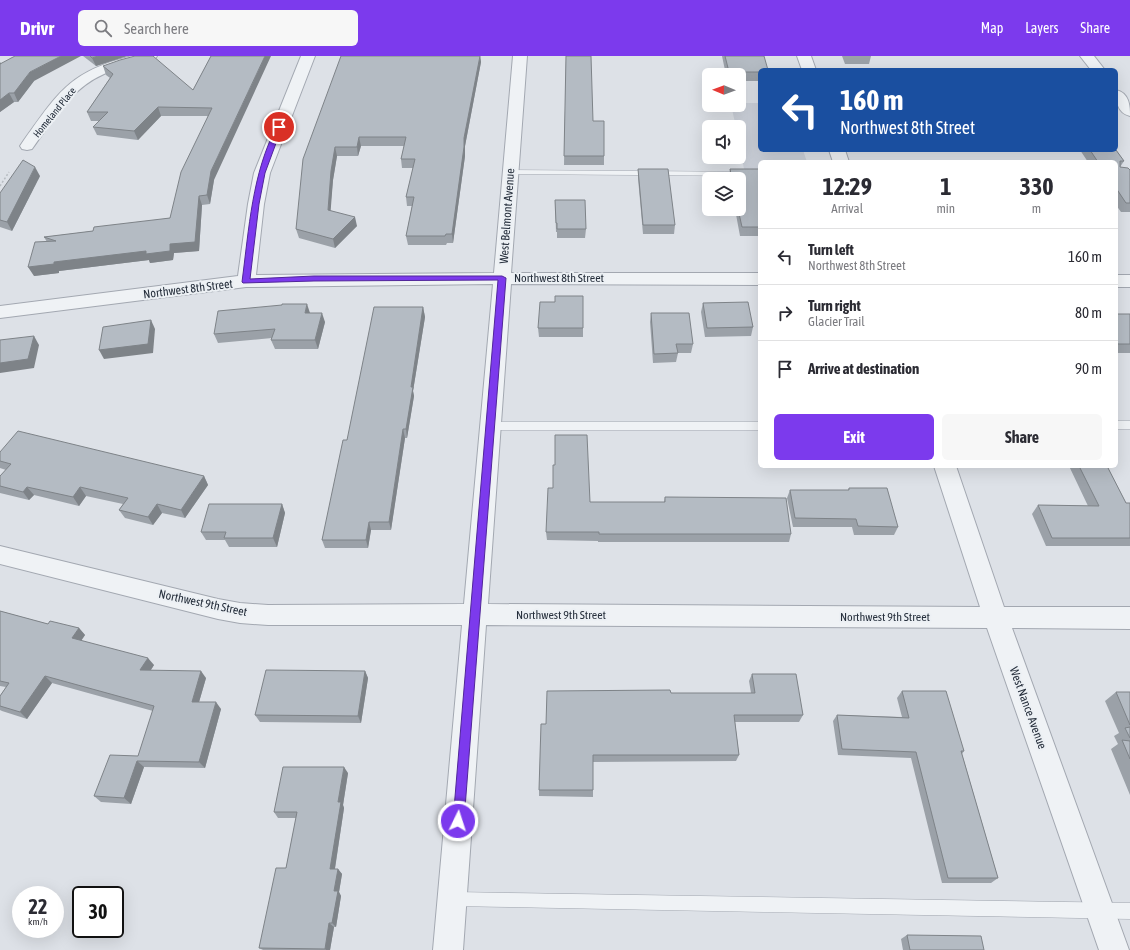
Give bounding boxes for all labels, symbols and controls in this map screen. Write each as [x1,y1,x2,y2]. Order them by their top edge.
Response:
search box [78,10,358,46]
text: Drivr [20,17,54,39]
icon: search [92,17,114,39]
text: Search here [124,20,189,37]
text: Map [981,20,1003,36]
text: Layers [1025,20,1058,36]
text: Share [1080,20,1110,36]
north arrow [702,68,746,112]
map controls [702,68,746,216]
icon: left [774,84,826,136]
text: 160 m [840,84,903,116]
street label: Homeland Place [31,85,78,139]
pin [262,110,296,144]
icon: arrive [268,116,290,138]
text: Northwest 8th Street [840,117,975,138]
button: sound [702,120,746,164]
street label: West Belmont Avenue [497,168,517,264]
button: layers [702,172,746,216]
text: 12:29 [823,173,872,200]
text: 1 [940,173,951,200]
text: 330 [1020,173,1053,200]
text: Arrival [831,201,863,216]
text: min [936,201,955,216]
text: m [1032,201,1041,216]
text: Turn left [808,241,854,258]
icon: left [774,246,796,268]
text: 160 m [1068,248,1102,265]
text: Northwest 8th Street [808,258,906,273]
street label: Northwest 8th Street [514,271,605,285]
street label: Northwest 8th Street [142,276,234,301]
text: Turn right [808,297,861,314]
icon: right [774,302,796,324]
text: 80 m [1075,304,1102,321]
text: Glacier Trail [808,314,865,329]
icon: arrive [774,358,796,380]
text: Arrive at destination [808,360,919,377]
text: 90 m [1075,360,1102,377]
button: Exit [774,414,934,460]
button: Share [942,414,1102,460]
street label: Northwest 9th Street [157,587,249,619]
street label: Northwest 9th Street [516,608,607,622]
street label: Northwest 9th Street [840,610,931,624]
street label: West Nance Avenue [1007,665,1049,751]
position arrow [437,800,479,842]
speed limit sign: 30 [72,886,124,938]
text: 22 [29,895,47,918]
text: km/h [28,916,48,927]

